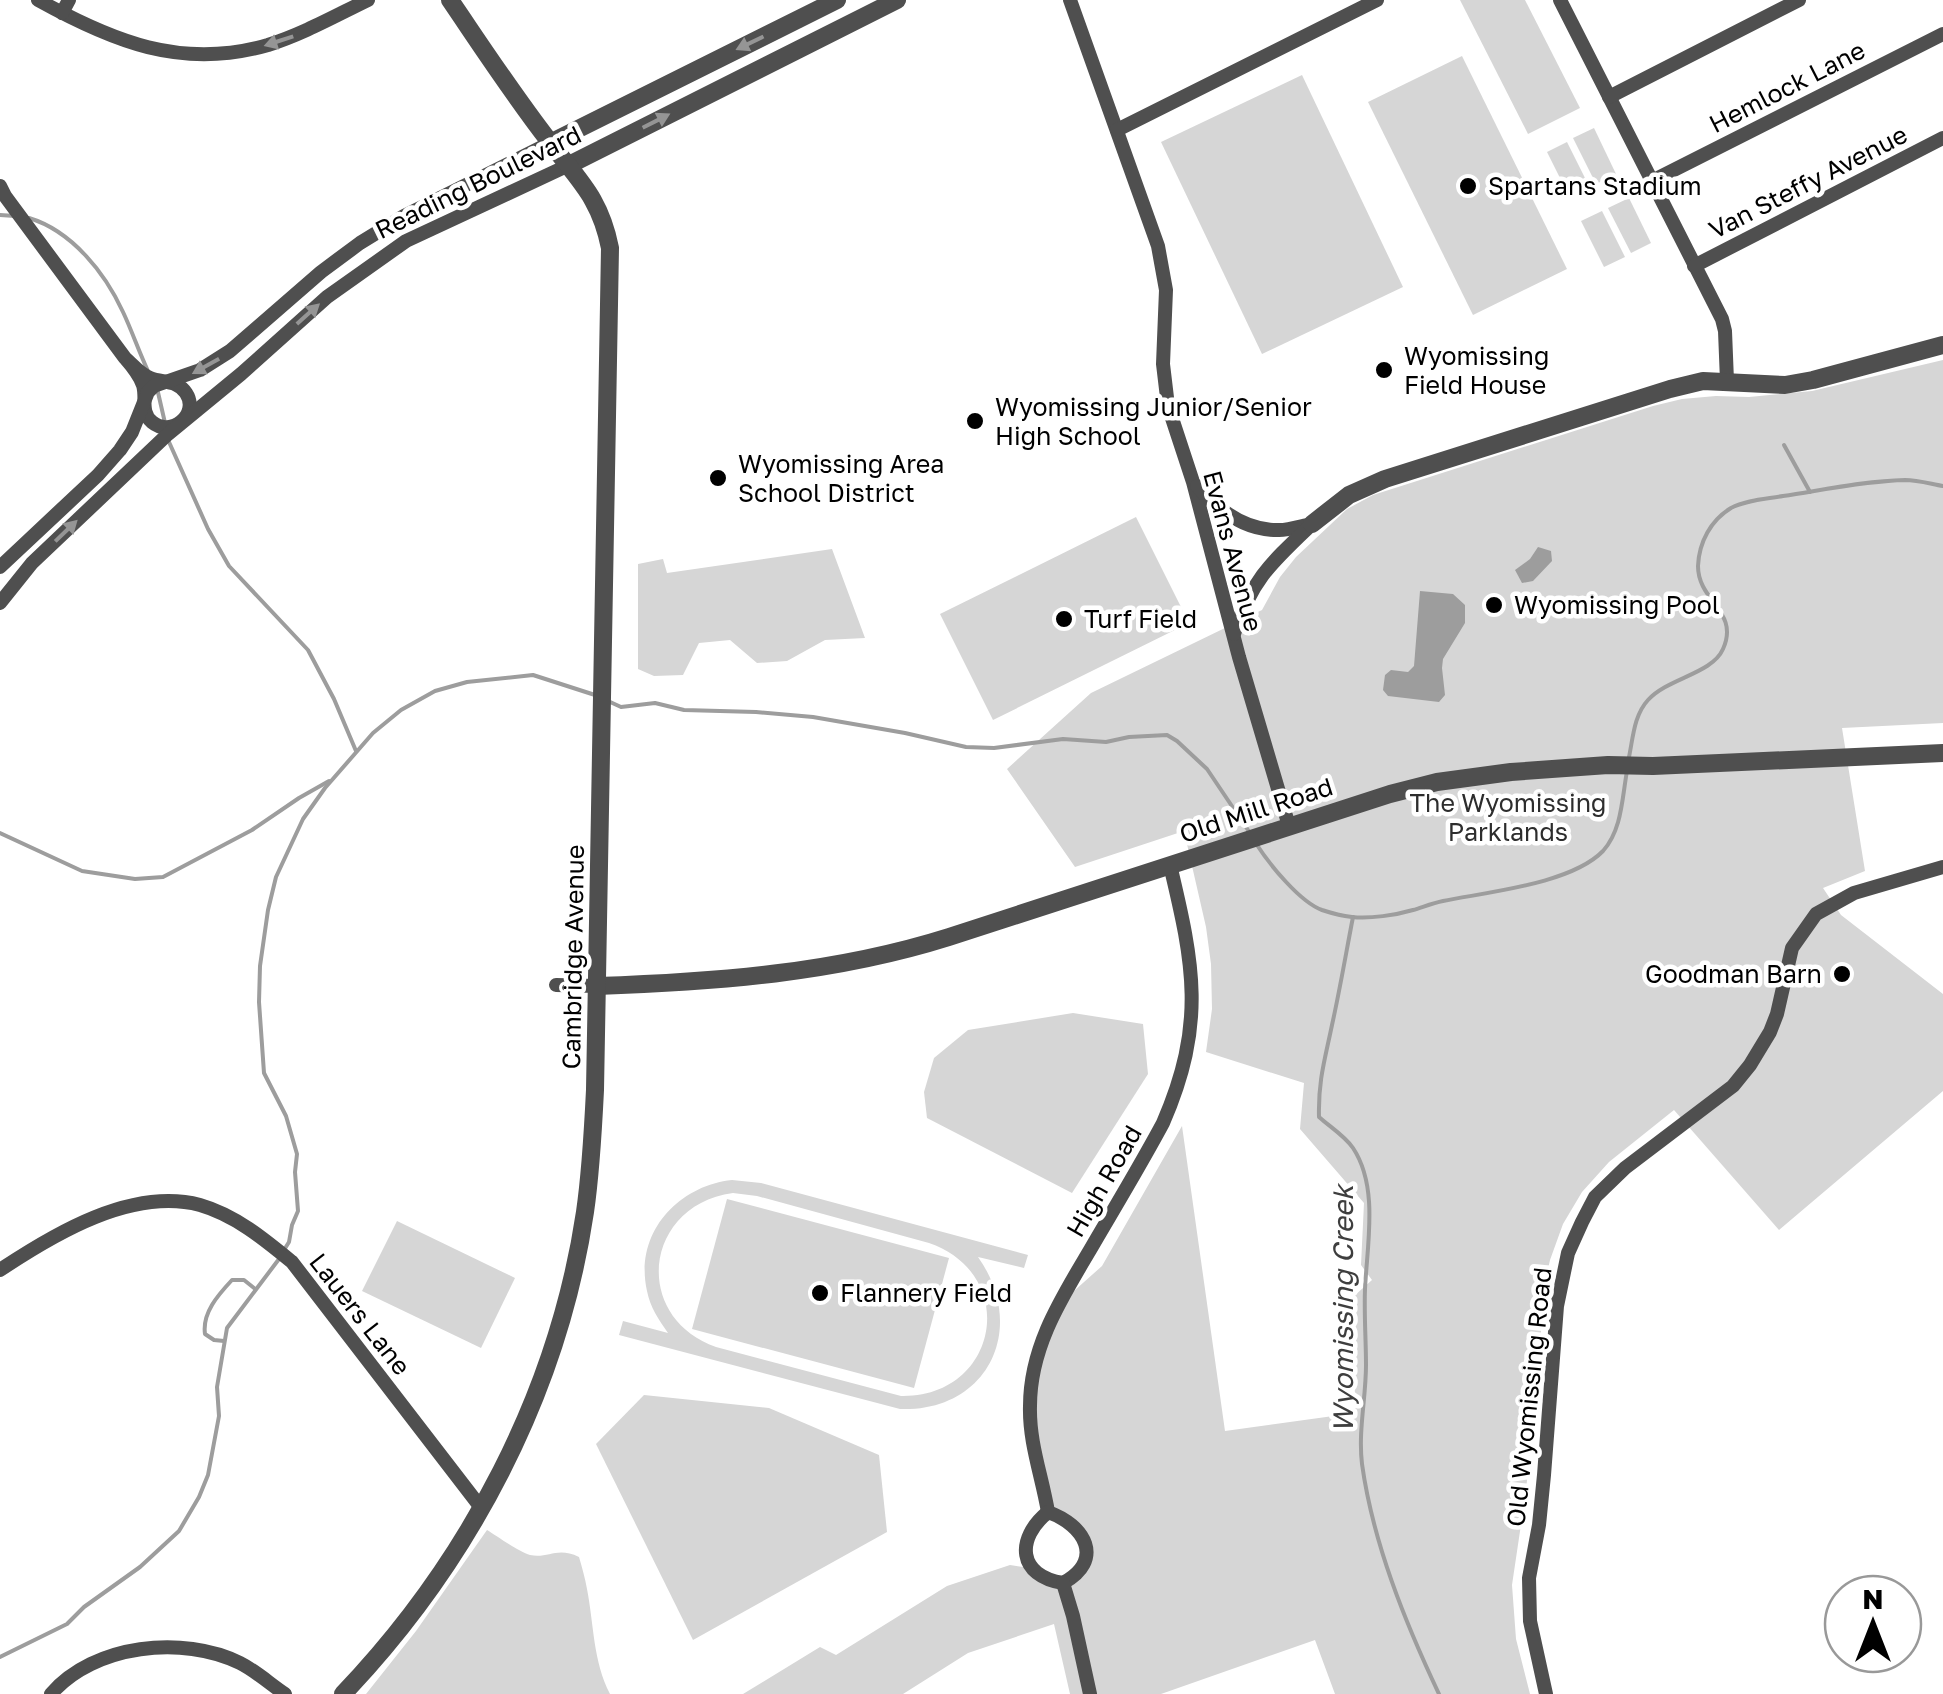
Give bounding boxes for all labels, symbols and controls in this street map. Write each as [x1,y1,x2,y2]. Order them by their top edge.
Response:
one-way arrow [264,34,294,49]
street label: Hemlock Lane [1704,34,1870,139]
one-way arrow [735,35,764,52]
one-way arrow [642,113,671,130]
street label: Reading Boulevard [370,118,586,245]
street label: Van Steffy Avenue [1703,118,1912,245]
place label: Spartans Stadium [1488,170,1702,201]
marker: Spartans Stadium [1457,175,1479,197]
one-way arrow [296,303,320,326]
place label: Wyomissing Field House [1404,340,1549,400]
one-way arrow [191,357,220,374]
marker: Wyomissing Field House [1373,359,1395,381]
place label: Wyomissing Junior/Senior High School [995,391,1312,451]
marker: Wyomissing Junior/Senior High School [964,410,986,432]
place label: Wyomissing Area School District [738,448,944,508]
marker: Wyomissing Area School District [707,467,729,489]
street label: Evans Avenue [1197,467,1270,635]
one-way arrow [53,520,77,543]
place label: Wyomissing Pool [1514,589,1720,620]
marker: Wyomissing Pool [1483,594,1505,616]
place label: Turf Field [1084,603,1197,634]
marker: Turf Field [1053,608,1075,630]
street label: Old Mill Road [1175,770,1337,849]
park label: The Wyomissing Parklands [1410,787,1606,847]
street label: Cambridge Avenue [555,844,590,1070]
place label: Goodman Barn [1645,958,1822,989]
marker: Goodman Barn [1831,963,1853,985]
street label: High Road [1059,1119,1148,1242]
water label: Wyomissing Creek [1326,1182,1359,1433]
street label: Lauers Lane [303,1247,418,1381]
street label: Old Wyomissing Road [1499,1266,1558,1528]
place label: Flannery Field [840,1277,1012,1308]
marker: Flannery Field [809,1282,831,1304]
north arrow [1823,1574,1923,1674]
text: N [1862,1582,1884,1615]

